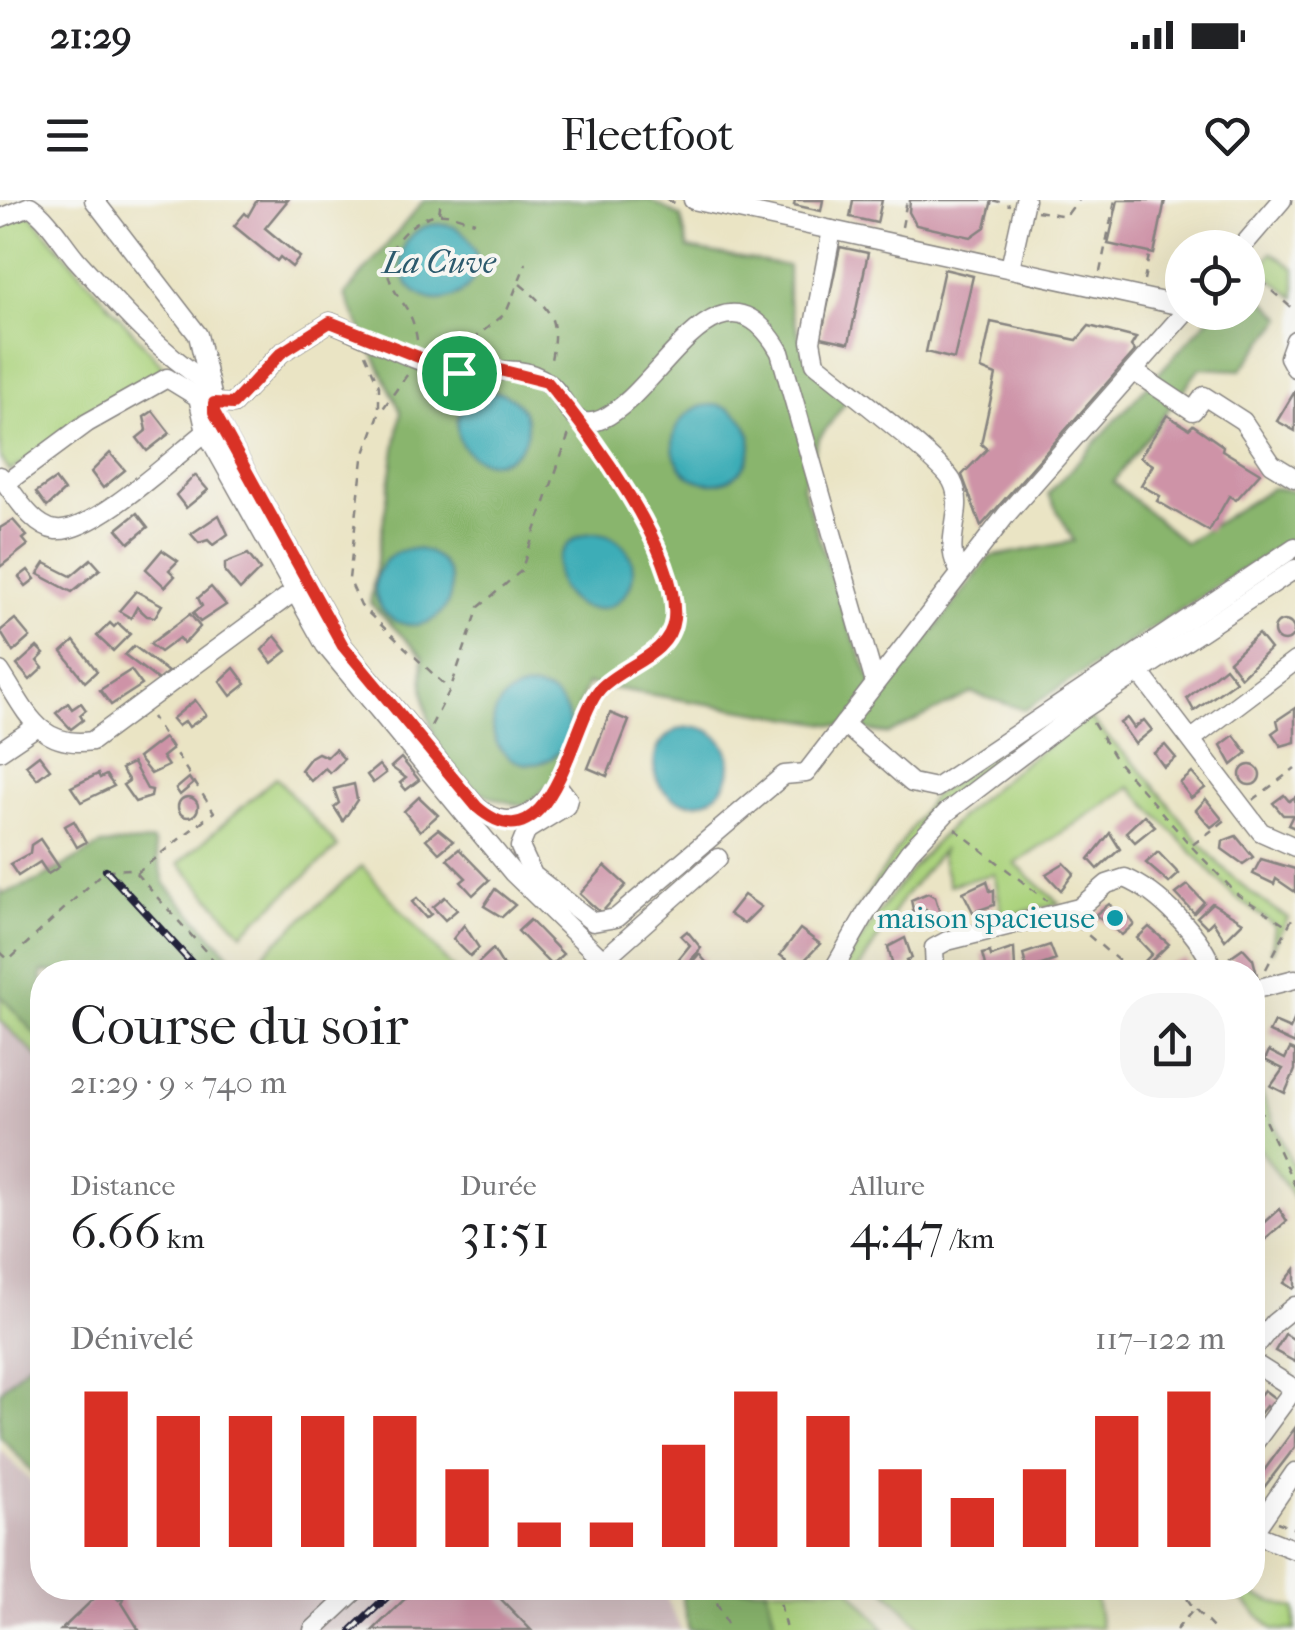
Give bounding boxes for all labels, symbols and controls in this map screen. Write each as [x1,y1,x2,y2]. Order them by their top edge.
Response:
text: 21:29 [50,13,132,58]
icon: menu [40,108,95,163]
icon: heart [1200,108,1255,163]
text: Fleetfoot [561,109,734,162]
map controls [1165,230,1265,330]
button: locate [1165,230,1265,330]
water label: La Cuve [380,244,497,281]
pin [417,331,502,416]
icon: arrive [432,346,487,401]
place label: maison spacieuse [877,901,1095,936]
marker: maison spacieuse [1104,907,1126,929]
button: share [1120,993,1225,1098]
text: Course du soir [70,994,408,1058]
text: 21:29 · 9 × 740 m [70,1064,287,1101]
text: Distance [70,1169,175,1202]
text: Durée [460,1169,537,1202]
text: Allure [850,1169,925,1202]
text: 6.66 [70,1202,161,1261]
text: 31:51 [460,1202,550,1261]
text: 4:47 [850,1202,944,1261]
text: km [161,1222,205,1255]
text: /km [944,1222,994,1255]
text: Dénivelé [70,1320,193,1357]
text: 117–122 m [1095,1320,1225,1357]

